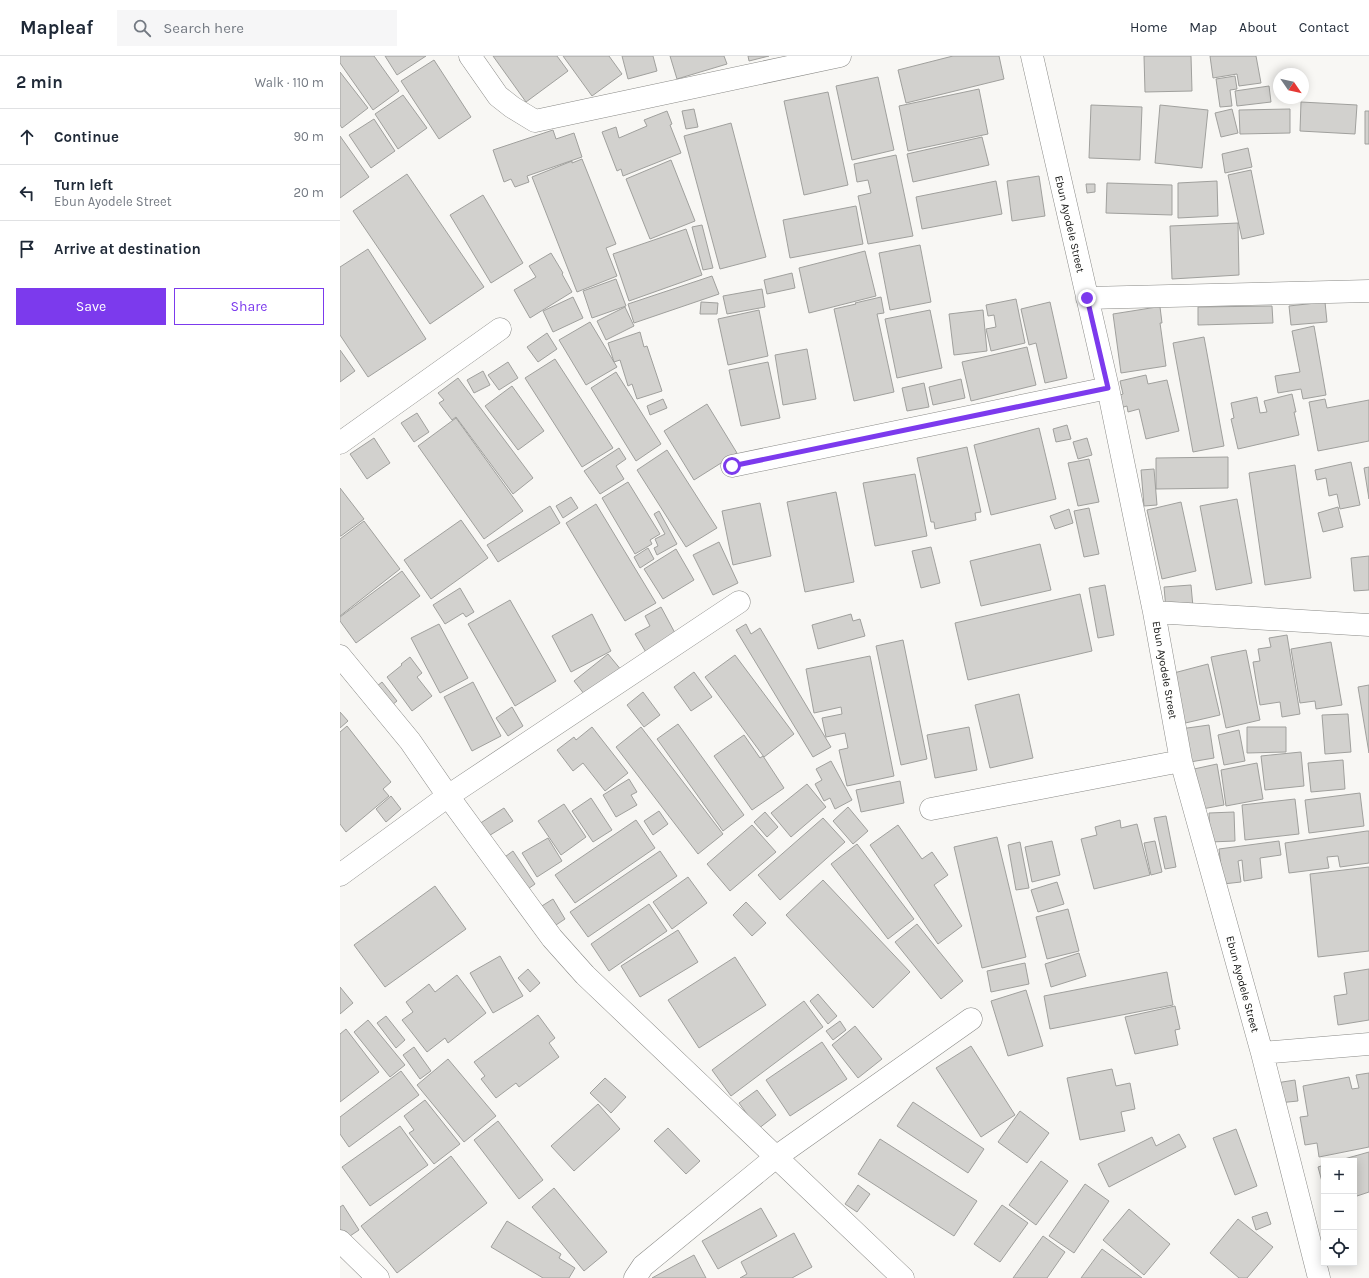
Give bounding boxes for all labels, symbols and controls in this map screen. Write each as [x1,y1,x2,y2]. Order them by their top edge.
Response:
search box [117,10,397,46]
text: Mapleaf [20,17,93,39]
icon: search [131,17,153,39]
text: Search here [163,19,244,37]
text: Home [1130,19,1167,36]
text: Map [1189,19,1217,36]
text: About [1239,19,1277,36]
text: Contact [1299,19,1349,36]
north arrow [1273,68,1309,104]
text: 2 min [16,72,63,92]
text: Walk · 110 m [255,75,324,90]
icon: ahead [16,126,38,148]
text: Continue [54,128,119,146]
text: 90 m [293,129,324,144]
street label: Ebun Ayodele Street [1052,174,1087,274]
text: Turn left [54,176,113,194]
icon: left [16,182,38,204]
text: 20 m [294,185,324,200]
text: Ebun Ayodele Street [54,194,172,209]
icon: arrive [16,238,38,260]
text: Arrive at destination [54,240,201,258]
button: Save [16,288,166,325]
button: Share [174,288,324,325]
route end [1078,289,1096,307]
route start [723,457,741,475]
street label: Ebun Ayodele Street [1149,620,1180,720]
street label: Ebun Ayodele Street [1223,934,1262,1034]
map controls [1321,1158,1357,1266]
button: + [1321,1158,1357,1194]
button: − [1321,1194,1357,1230]
button: locate [1321,1230,1357,1266]

